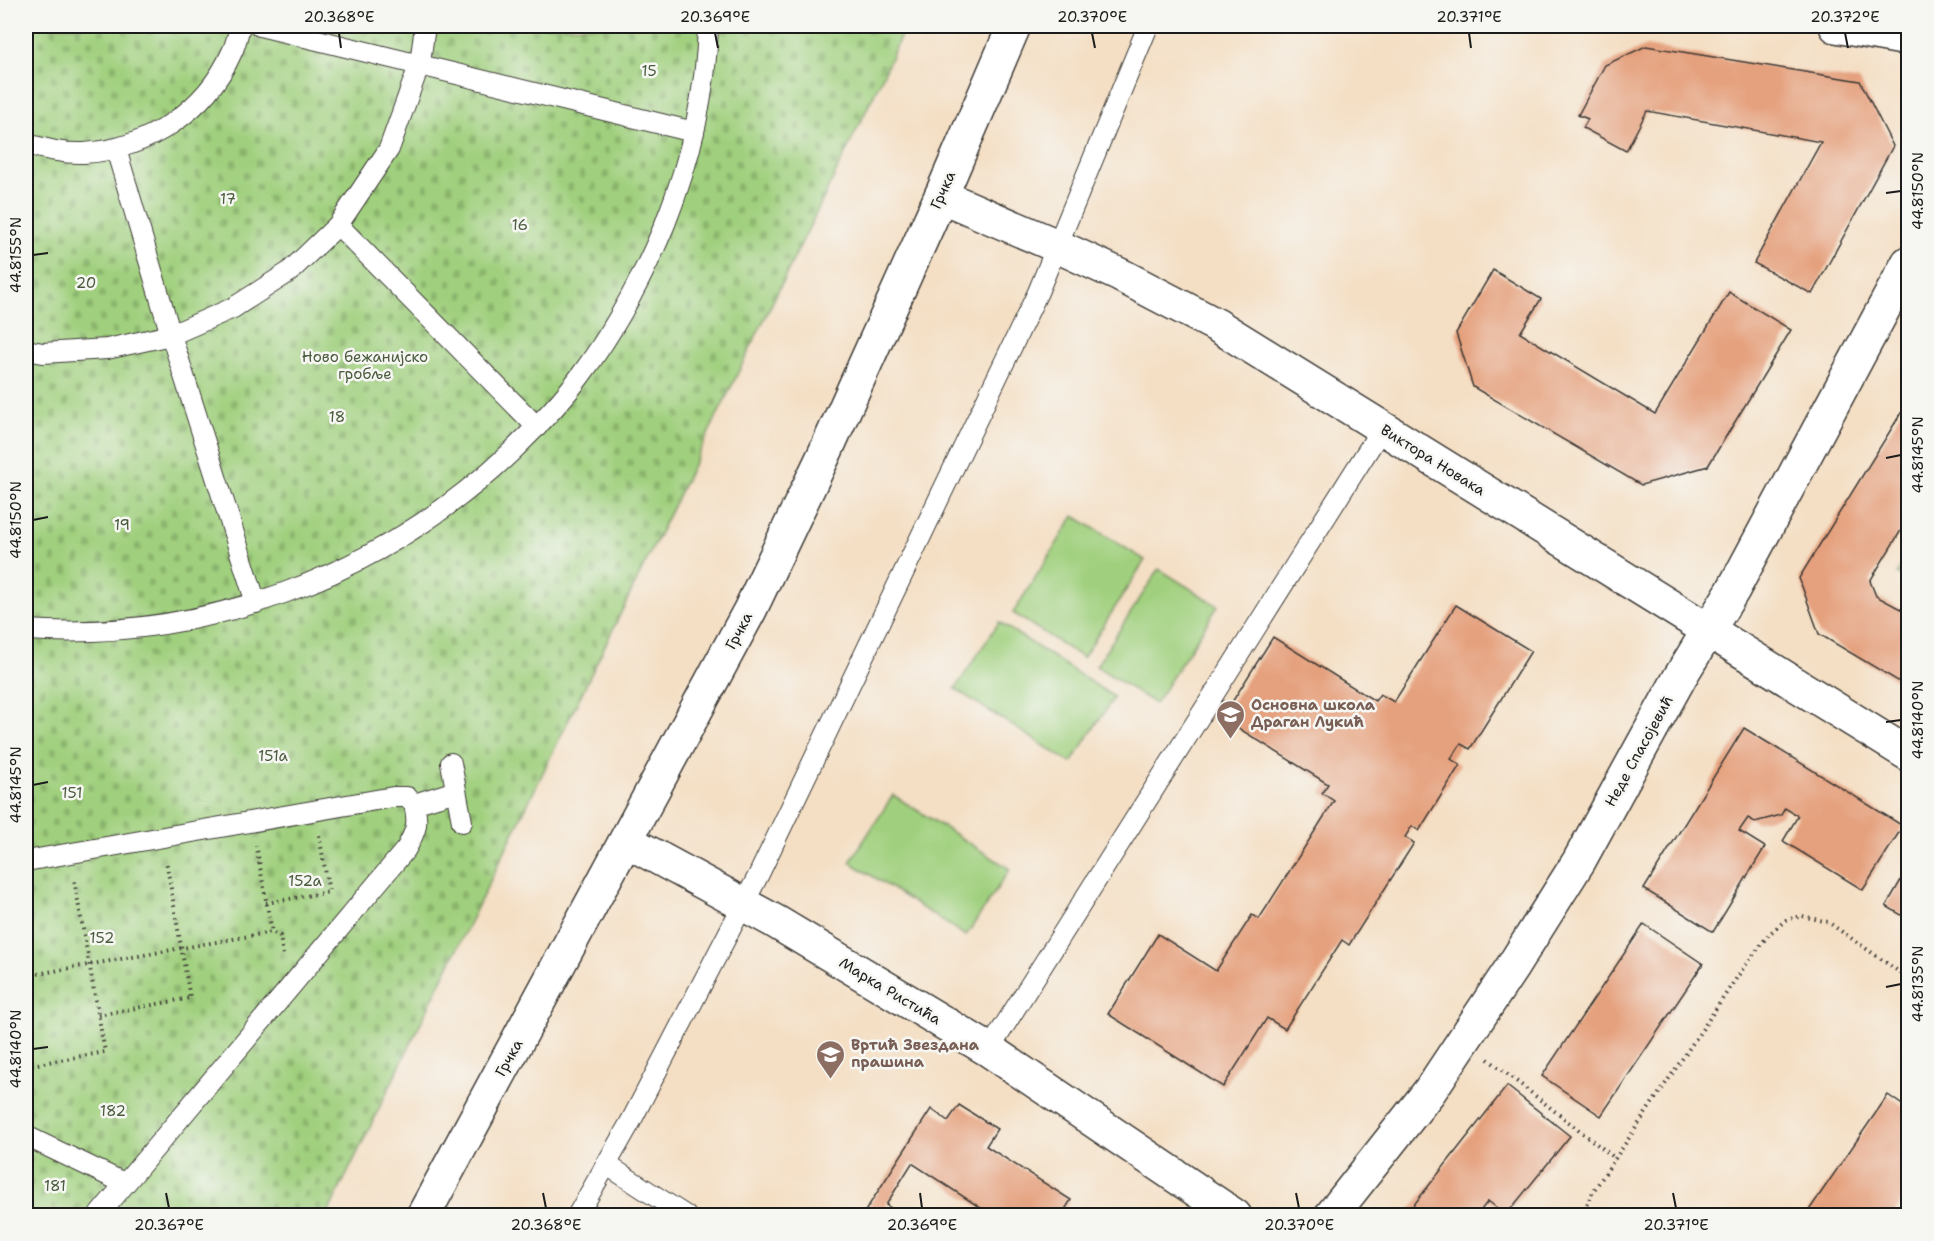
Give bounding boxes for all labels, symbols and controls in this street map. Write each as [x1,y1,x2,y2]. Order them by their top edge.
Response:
text: 20.368°E [304,7,374,27]
text: 20.369°E [680,7,750,27]
text: 20.370°E [1057,7,1127,27]
text: 20.371°E [1436,7,1502,27]
text: 20.372°E [1810,7,1880,27]
park label: 15 [641,61,657,81]
text: 44.8150°N [1908,152,1928,230]
street label: Грчка [926,167,960,212]
park label: 17 [220,189,236,209]
park label: 16 [512,215,528,235]
text: 44.8155°N [6,217,26,293]
park label: 20 [76,273,96,293]
park label: Ново бежанијско гробље [302,347,428,384]
park label: 18 [329,407,345,427]
text: 44.8145°N [1908,416,1928,494]
street label: Виктора Новака [1377,420,1490,501]
text: 44.8150°N [6,481,26,559]
park label: 19 [114,515,130,535]
street label: Грчка [721,608,757,653]
text: 44.8140°N [1908,681,1928,759]
street label: Неде Спасојевић [1600,692,1678,810]
place label: Основна школа Драган Лукић [1251,695,1376,732]
school or university icon: Основна школа Драган Лукић [1214,698,1246,740]
text: 44.8145°N [6,746,26,824]
park label: 151a [258,746,288,766]
park label: 151 [62,783,82,803]
park label: 152a [288,871,323,891]
park label: 152 [90,928,114,948]
text: 44.8135°N [1908,945,1928,1023]
street label: Марка Ристића [835,953,945,1030]
text: 44.8140°N [6,1010,26,1088]
street label: Грчка [491,1035,528,1080]
place label: Вртић Звездана прашина [851,1035,980,1072]
school or university icon: Вртић Звездана прашина [814,1038,846,1080]
park label: 182 [100,1101,126,1121]
park label: 181 [44,1176,66,1196]
text: 20.367°E [134,1215,204,1235]
text: 20.368°E [511,1215,581,1235]
text: 20.369°E [887,1215,957,1235]
text: 20.370°E [1264,1215,1334,1235]
text: 20.371°E [1643,1215,1709,1235]

